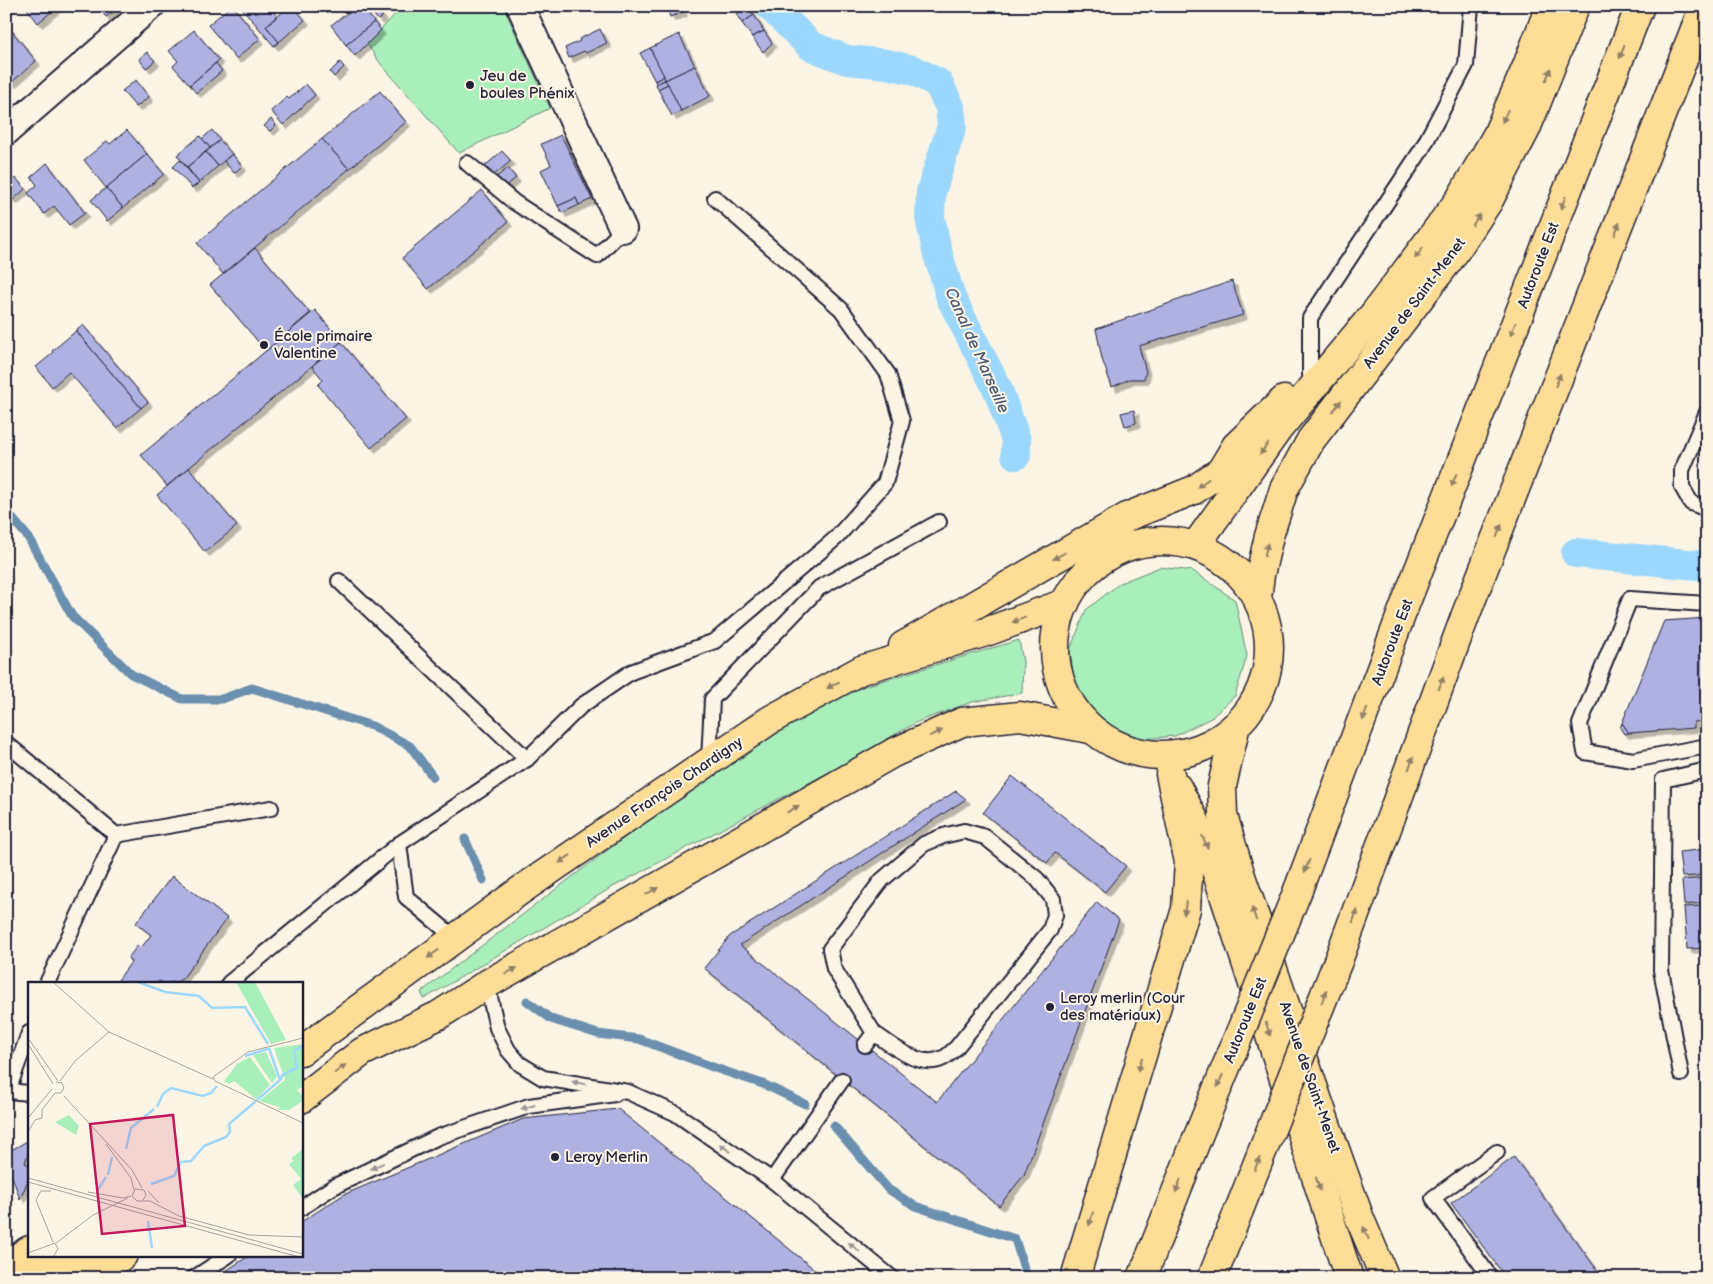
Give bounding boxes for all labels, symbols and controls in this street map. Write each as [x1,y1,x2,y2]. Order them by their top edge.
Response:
one-way arrow [1618,44,1625,59]
place label: Jeu de boules Phénix [480,67,575,103]
one-way arrow [1545,68,1553,82]
marker: Jeu de boules Phénix [464,79,476,91]
one-way arrow [1501,109,1509,123]
one-way arrow [1558,196,1566,210]
one-way arrow [1471,213,1481,227]
street label: Autoroute Est [1513,219,1564,311]
one-way arrow [1613,221,1621,236]
street label: Avenue de Saint-Menet [1359,234,1470,373]
one-way arrow [1414,246,1425,259]
water label: Canal de Marseille [940,285,1013,416]
one-way arrow [1509,322,1517,336]
place label: École primaire Valentine [274,327,372,363]
marker: École primaire Valentine [258,339,270,351]
one-way arrow [1554,372,1562,387]
one-way arrow [1331,400,1342,413]
one-way arrow [1259,442,1269,456]
one-way arrow [1450,473,1458,488]
one-way arrow [1196,478,1210,488]
one-way arrow [1496,524,1503,539]
one-way arrow [1262,542,1270,557]
one-way arrow [1051,552,1066,560]
street label: Autoroute Est [1367,596,1418,688]
one-way arrow [1011,616,1026,624]
one-way arrow [1437,675,1445,690]
one-way arrow [826,681,840,689]
one-way arrow [1361,706,1368,721]
one-way arrow [929,729,943,737]
street label: Avenue François Chardigny [582,733,747,852]
one-way arrow [1407,755,1415,770]
one-way arrow [786,805,799,814]
one-way arrow [1202,835,1210,849]
one-way arrow [558,854,572,864]
one-way arrow [1303,858,1310,873]
one-way arrow [645,886,659,895]
one-way arrow [1181,901,1189,917]
one-way arrow [1250,907,1257,922]
one-way arrow [1352,908,1359,923]
one-way arrow [426,949,440,959]
one-way arrow [504,966,517,975]
street label: Autoroute Est [1220,974,1271,1066]
inset map [28,982,302,1256]
place label: Leroy merlin (Cour des matériaux) [1060,989,1185,1025]
one-way arrow [1320,990,1328,1004]
street label: Avenue de Saint-Menet [1275,999,1345,1156]
marker: Leroy merlin (Cour des matériaux) [1044,1001,1056,1013]
one-way arrow [1265,1022,1272,1037]
one-way arrow [1135,1057,1143,1072]
one-way arrow [333,1064,347,1074]
one-way arrow [1216,1074,1224,1089]
one-way arrow [571,1079,587,1087]
one-way arrow [520,1103,535,1111]
one-way arrow [719,1143,732,1153]
place label: Leroy Merlin [565,1148,648,1167]
marker: Leroy Merlin [549,1151,561,1163]
one-way arrow [1254,1157,1261,1172]
one-way arrow [370,1162,384,1170]
one-way arrow [1314,1177,1322,1192]
one-way arrow [1174,1179,1182,1194]
one-way arrow [1087,1212,1095,1227]
one-way arrow [1362,1225,1370,1240]
one-way arrow [848,1241,861,1252]

